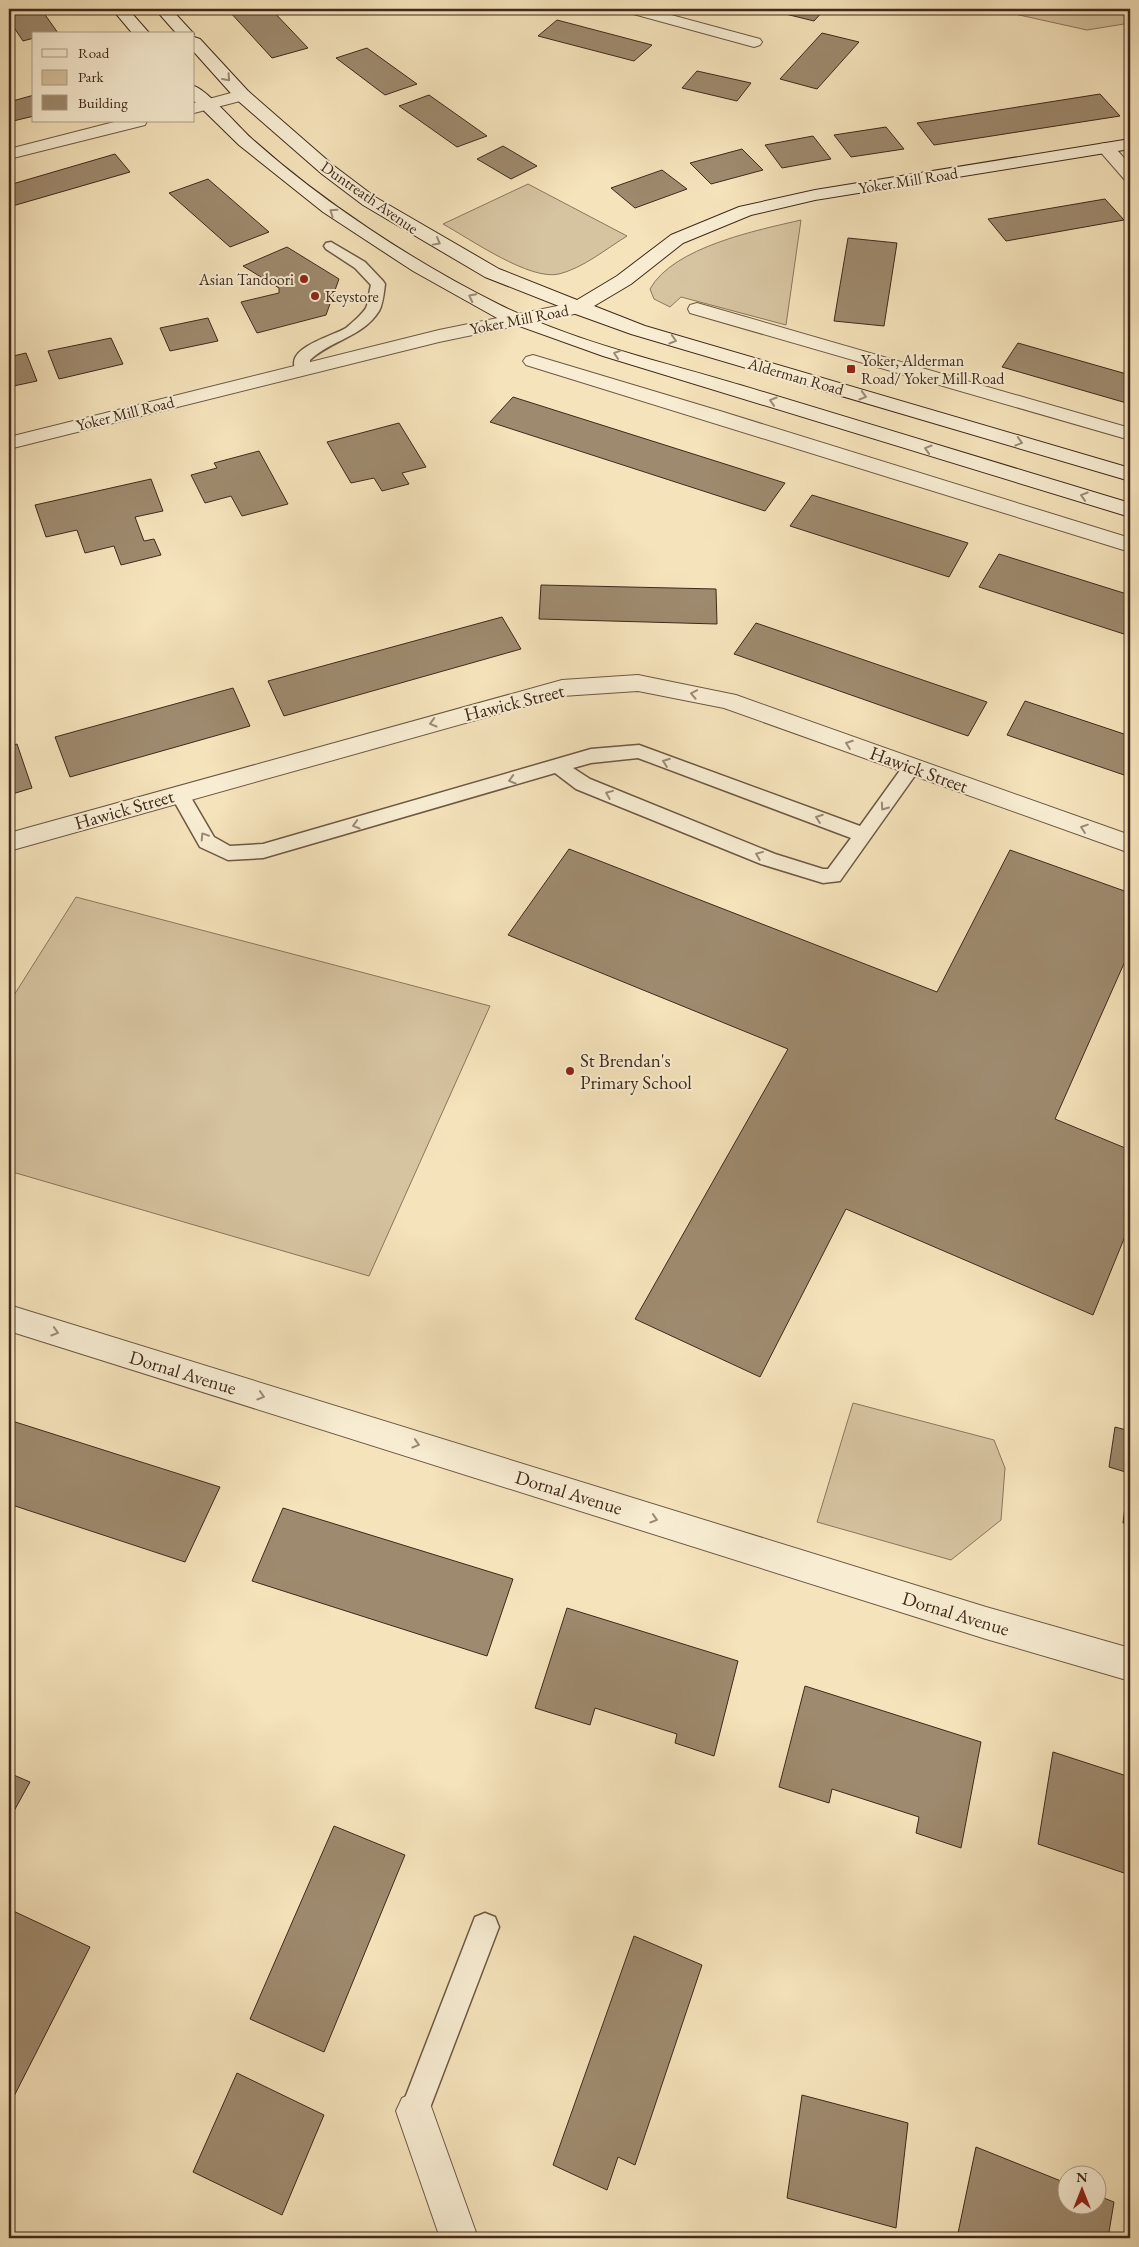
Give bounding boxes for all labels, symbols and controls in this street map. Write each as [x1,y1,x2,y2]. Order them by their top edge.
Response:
legend [32,32,195,122]
text: Road [78,43,110,62]
text: Park [78,67,105,86]
one-way arrow [221,73,230,82]
text: Building [78,93,128,112]
street label: Duntreath Avenue [317,156,423,239]
street label: Yoker Mill Road [857,162,960,199]
one-way arrow [330,209,339,218]
one-way arrow [431,236,440,246]
place label: Asian Tandoori [198,269,294,290]
marker: Asian Tandoori [298,273,310,285]
place label: Keystore [325,286,379,307]
marker: Keystore [309,290,321,302]
one-way arrow [468,293,477,303]
street label: Yoker Mill Road [468,299,571,339]
one-way arrow [669,334,678,345]
one-way arrow [614,349,622,359]
place label: Yoker, Alderman Road/ Yoker Mill Road [861,350,1005,389]
street label: Alderman Road [745,353,847,400]
marker: Yoker, Alderman Road/ Yoker Mill Road [845,363,857,375]
one-way arrow [858,390,866,400]
street label: Yoker Mill Road [74,391,177,436]
one-way arrow [769,397,777,407]
one-way arrow [1014,436,1022,446]
one-way arrow [924,445,933,455]
one-way arrow [1080,492,1088,502]
street label: Hawick Street [461,678,567,727]
one-way arrow [690,689,699,700]
one-way arrow [429,718,438,728]
one-way arrow [845,740,853,750]
street label: Hawick Street [866,740,971,799]
one-way arrow [663,758,671,768]
one-way arrow [509,775,517,785]
street label: Hawick Street [71,783,177,836]
one-way arrow [605,790,614,801]
one-way arrow [881,801,890,811]
one-way arrow [815,814,823,824]
one-way arrow [353,819,361,829]
one-way arrow [1081,824,1089,834]
one-way arrow [201,832,210,841]
one-way arrow [756,851,764,861]
place label: St Brendan's Primary School [580,1048,692,1095]
marker: St Brendan's Primary School [564,1065,576,1077]
one-way arrow [51,1326,59,1336]
street label: Dornal Avenue [126,1344,239,1401]
one-way arrow [256,1390,264,1400]
one-way arrow [411,1439,419,1449]
street label: Dornal Avenue [512,1464,625,1521]
one-way arrow [650,1513,658,1523]
street label: Dornal Avenue [899,1585,1012,1642]
north arrow [1056,2164,1106,2214]
text: N [1076,2168,1088,2186]

